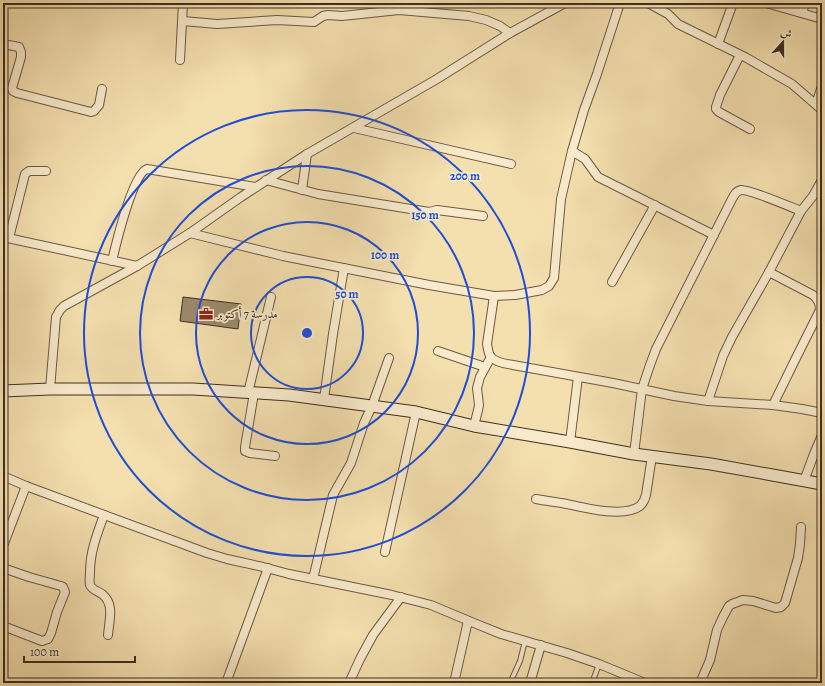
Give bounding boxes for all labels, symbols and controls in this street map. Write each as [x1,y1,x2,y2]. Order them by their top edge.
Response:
north arrow [763,22,803,62]
text: ش [779,24,794,42]
text: 200 m [450,168,480,184]
text: 150 m [411,207,439,223]
text: 100 m [371,247,399,263]
text: 50 m [335,286,359,302]
office icon: مدرسة 7 أكتوبر [198,306,214,322]
place label: مدرسة 7 أكتوبر [215,306,278,322]
centre of rings [300,326,314,340]
scale bar [24,638,135,664]
text: 100 m [30,644,59,660]

